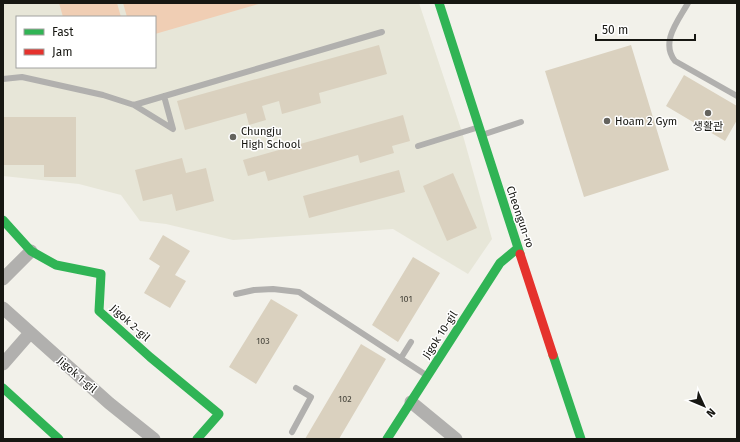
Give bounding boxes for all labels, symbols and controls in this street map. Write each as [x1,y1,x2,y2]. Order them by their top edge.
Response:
legend [16,16,156,68]
scale bar [596,16,695,42]
text: 50 m [602,23,628,37]
text: Fast [52,25,74,39]
text: Jam [52,45,72,59]
marker: 생활관 [703,108,713,118]
place label: Hoam 2 Gym [615,115,677,128]
marker: Hoam 2 Gym [602,116,612,126]
place label: 생활관 [693,120,723,133]
place label: Chungju High School [241,125,300,151]
marker: Chungju High School [228,132,238,142]
street label: Cheongun-ro [503,184,537,250]
house number: 101 [400,294,412,304]
street label: Jigok 2-gil [107,302,153,344]
street label: Jigok 10-gil [420,309,460,361]
house number: 103 [256,336,270,346]
street label: Jigok 1-gil [55,354,99,396]
north arrow [684,386,724,426]
house number: 102 [338,394,352,404]
text: N [704,405,718,420]

